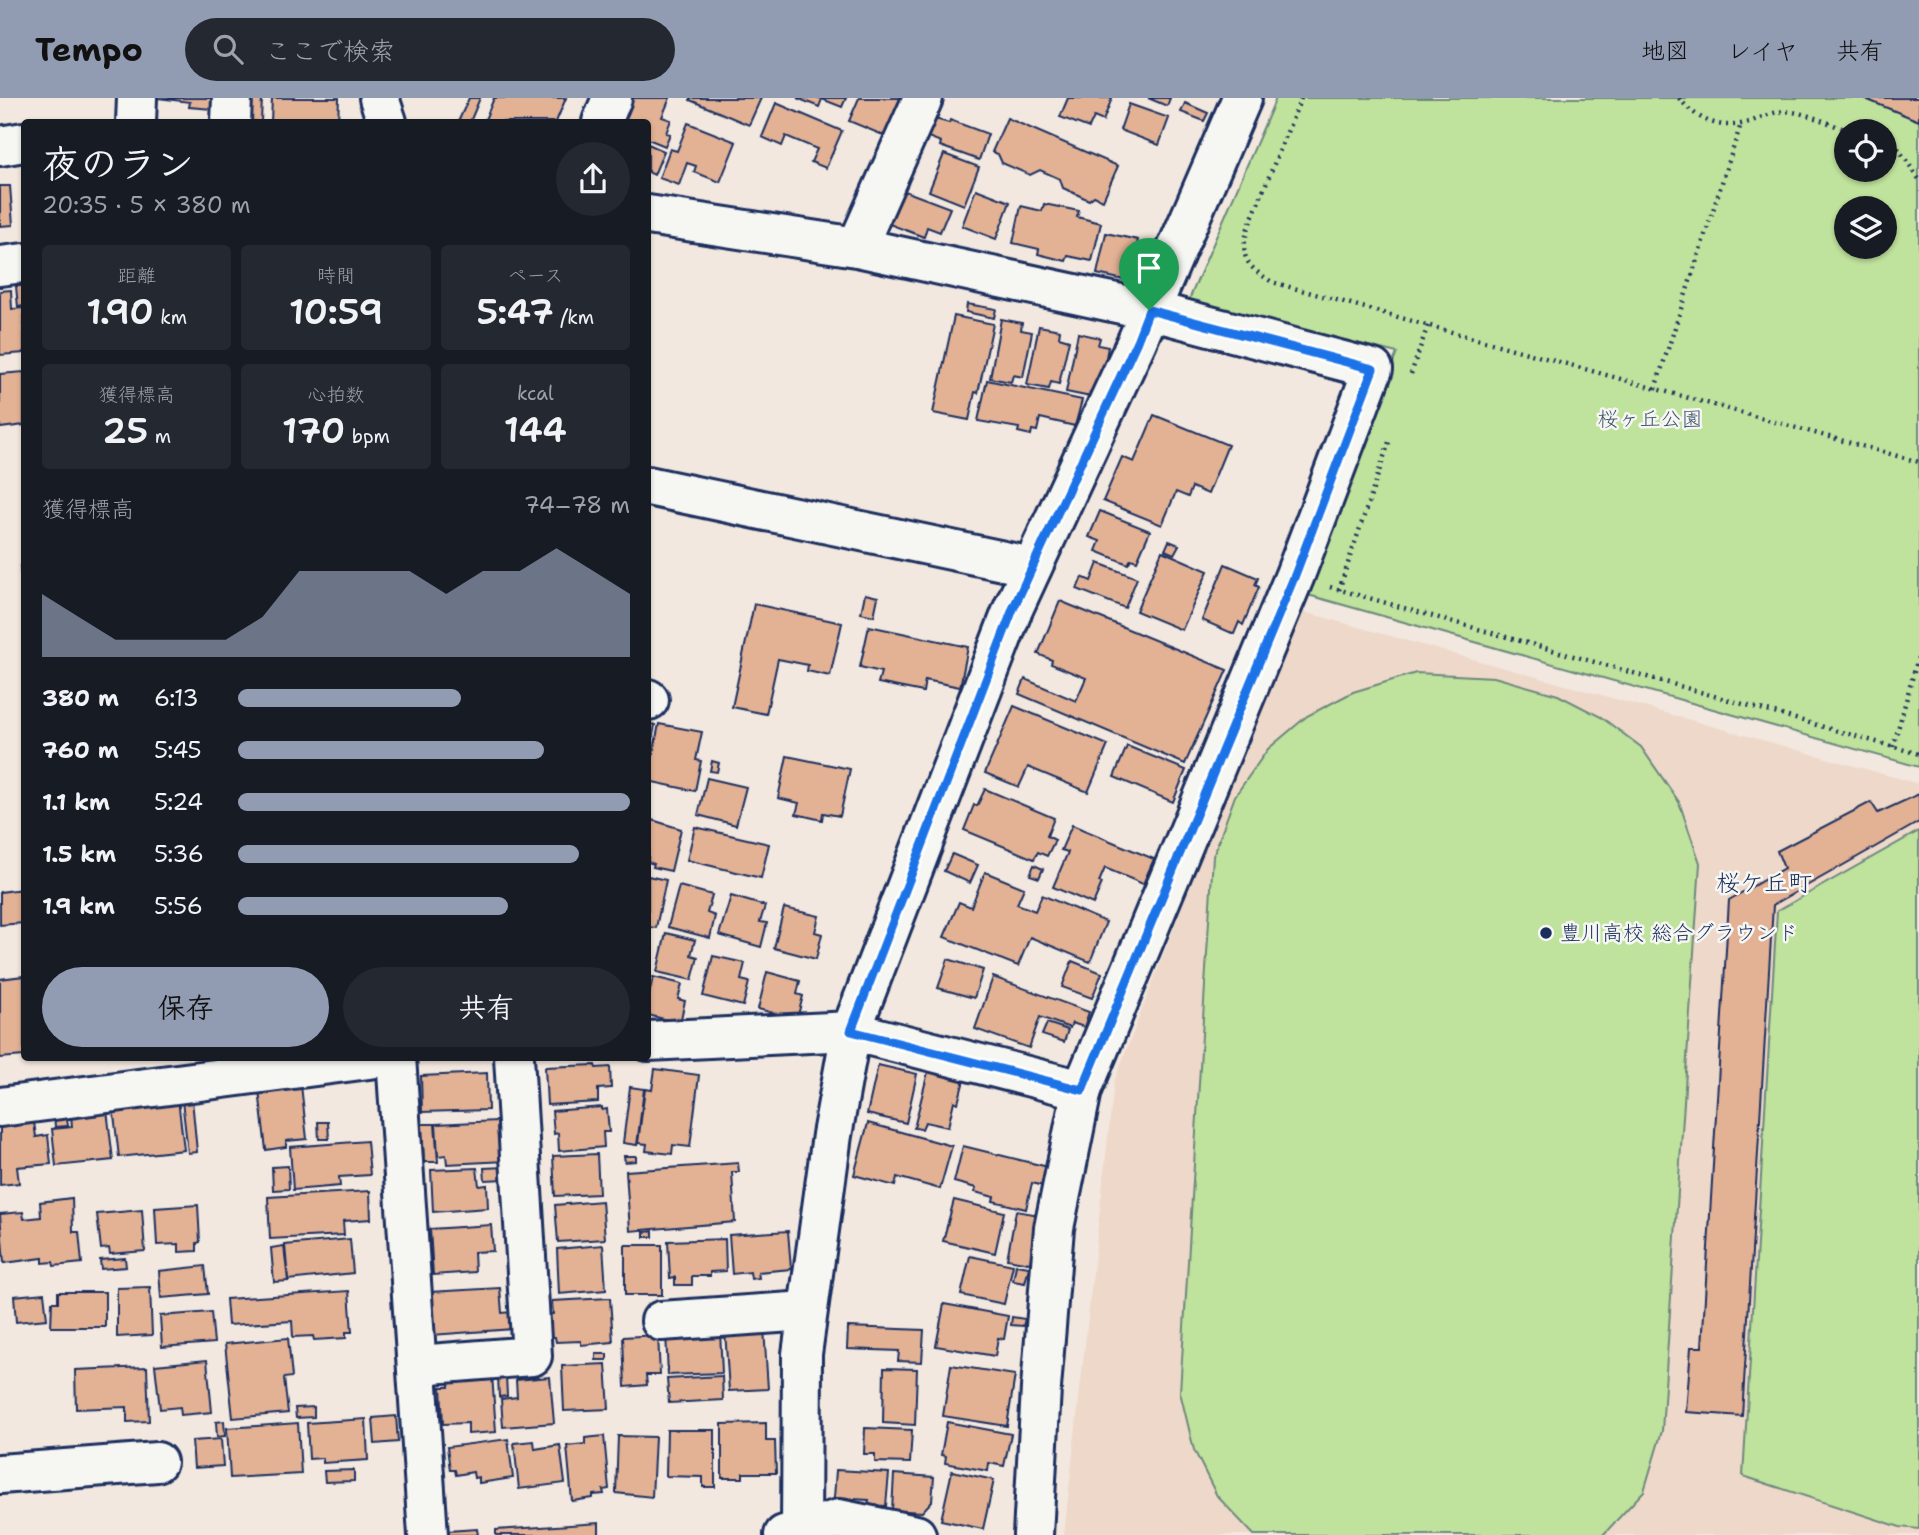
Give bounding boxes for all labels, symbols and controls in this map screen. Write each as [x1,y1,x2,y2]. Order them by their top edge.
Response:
search box [185,18,675,81]
text: Tempo [35,27,143,72]
icon: search [209,30,247,68]
text: ここで検索 [265,33,395,68]
text: 地図 [1641,35,1689,67]
text: レイヤ [1727,35,1798,67]
text: 共有 [1836,35,1884,67]
map controls [1834,119,1897,259]
button: locate [1834,119,1897,182]
text: 夜のラン [42,138,194,189]
button: share [556,142,630,216]
text: 20:35 · 5 × 380 m [42,190,250,220]
button: layers [1834,196,1897,259]
pin [1119,238,1179,310]
icon: arrive [1130,249,1168,287]
text: 距離 [118,263,156,288]
text: 時間 [317,263,355,288]
text: ペース [507,263,563,288]
text: 1.90 [86,288,154,335]
text: 10:59 [289,288,383,335]
text: 5:47 [476,288,554,335]
text: km [154,305,187,330]
text: /km [554,305,594,330]
text: kcal [517,381,554,406]
text: 獲得標高 [99,382,175,407]
text: 心拍数 [307,382,365,407]
park label: 桜ヶ丘公園 [1598,405,1703,433]
text: 144 [504,406,567,453]
text: 25 [102,407,148,454]
text: 170 [282,407,345,454]
text: m [148,424,171,449]
text: bpm [345,424,390,449]
text: 74–78 m [524,490,630,520]
text: 獲得標高 [42,494,134,524]
text: 380 m [42,683,119,713]
text: 6:13 [154,683,199,713]
text: 760 m [42,735,119,765]
text: 5:45 [154,735,202,765]
text: 1.1 km [42,787,110,817]
text: 5:24 [154,787,203,817]
text: 1.5 km [42,839,116,869]
text: 5:36 [154,839,204,869]
district label: 桜ケ丘町 [1716,867,1812,899]
text: 1.9 km [42,891,115,921]
text: 5:56 [154,891,203,921]
place label: 豊川高校 総合グラウンド [1560,919,1798,947]
marker: 豊川高校 総合グラウンド [1538,925,1554,941]
button: 保存 [42,967,329,1047]
button: 共有 [343,967,630,1047]

